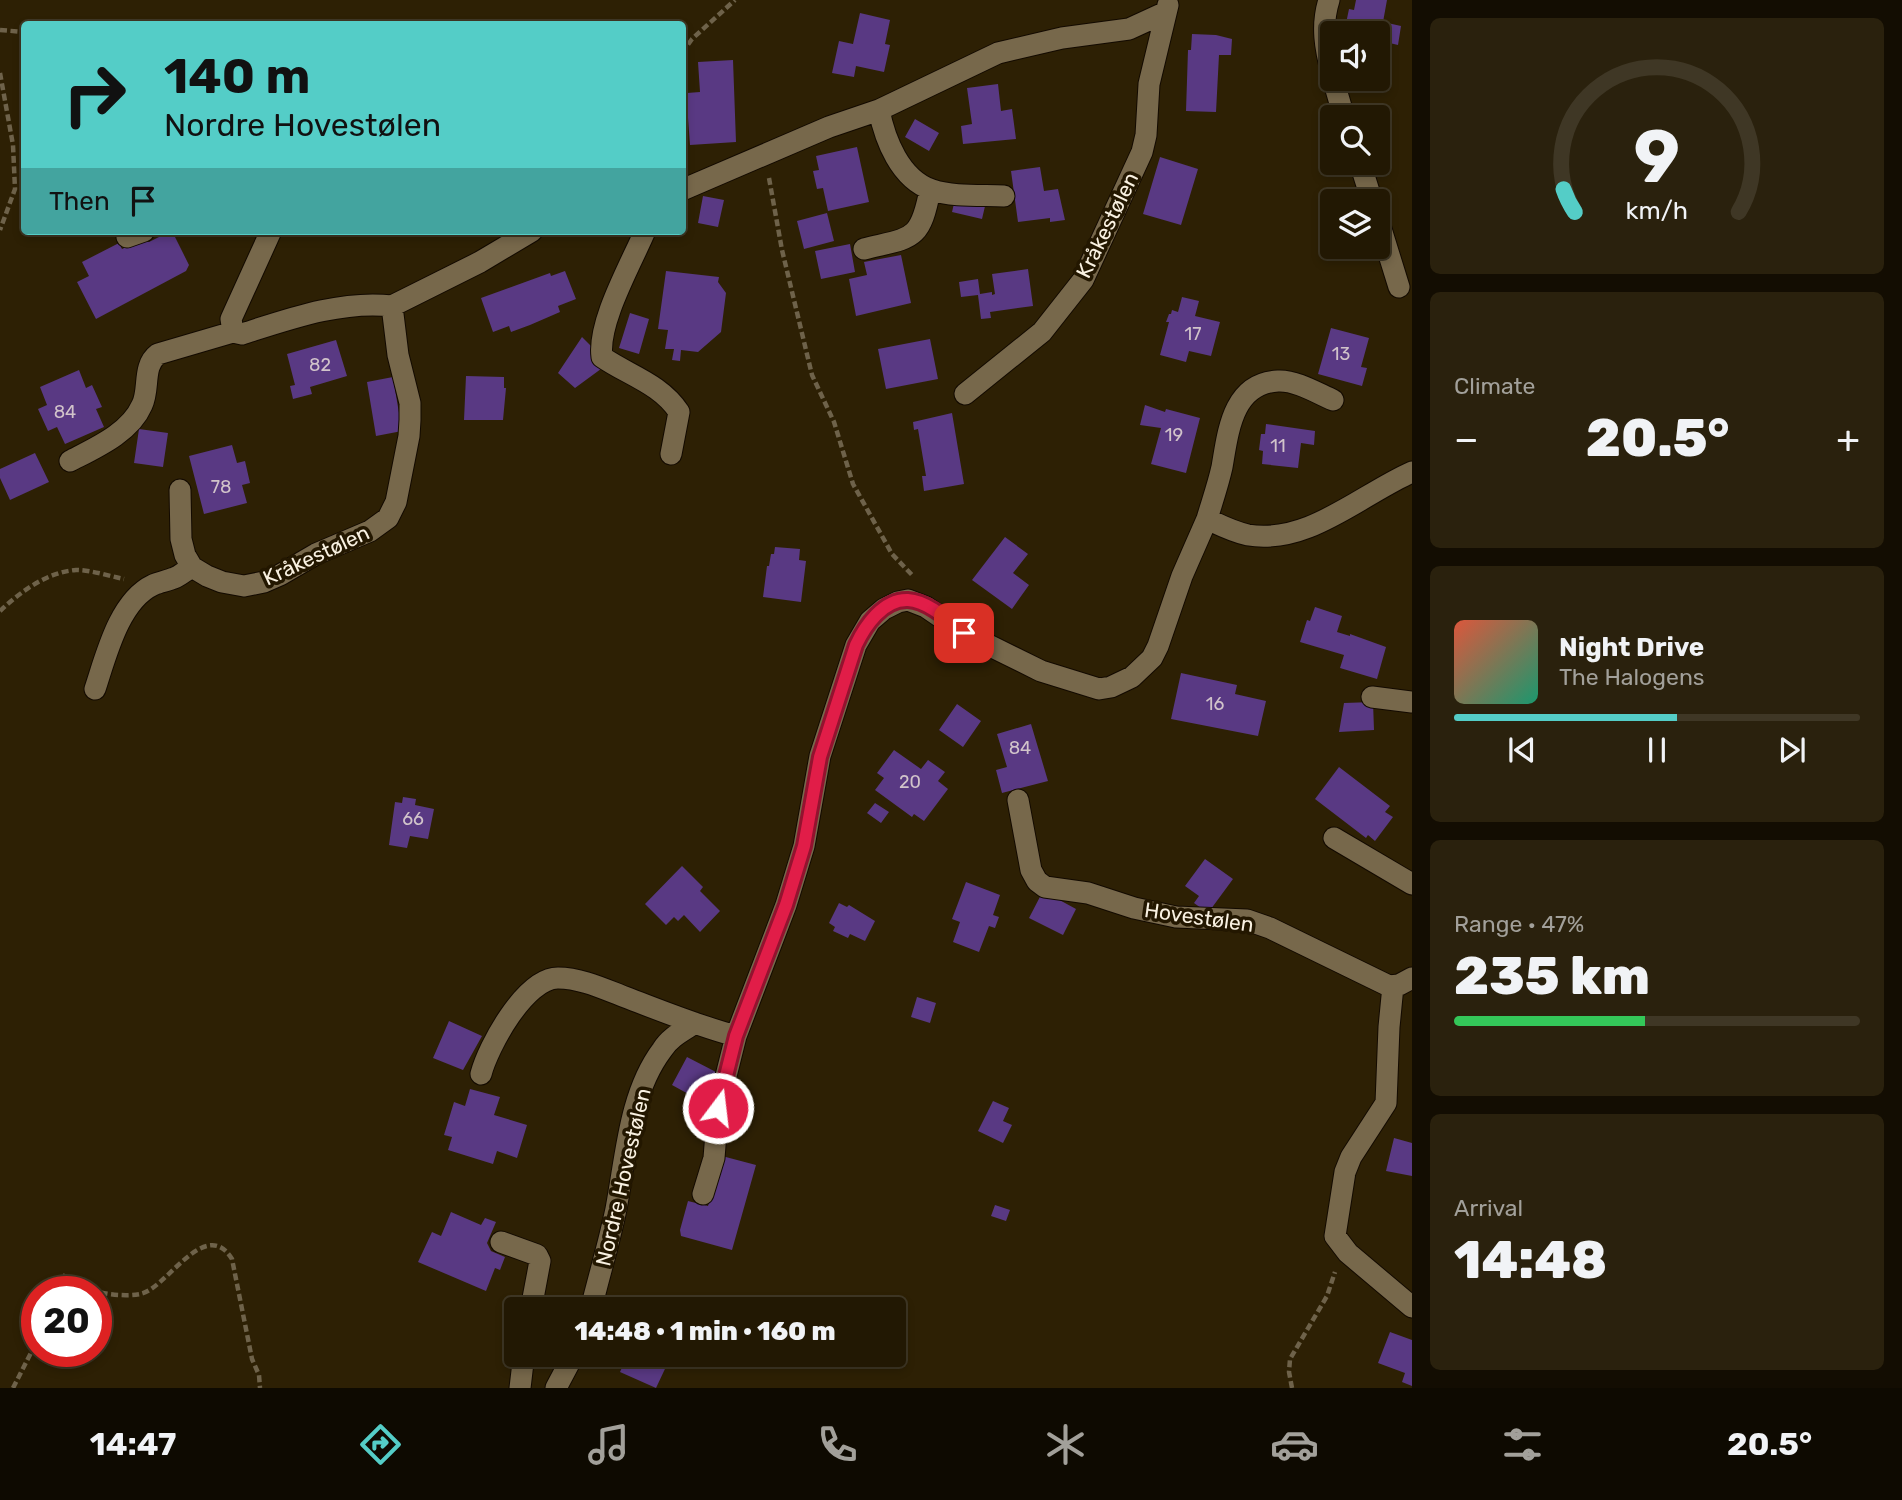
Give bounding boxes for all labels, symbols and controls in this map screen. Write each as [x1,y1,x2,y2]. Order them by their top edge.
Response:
map controls [1320,21,1390,259]
button: sound [1320,21,1390,91]
text: 140 m [164,47,310,105]
icon: right [49,49,140,140]
button: search [1320,105,1390,175]
text: Nordre Hovestølen [164,106,441,144]
text: 9 [1634,114,1680,200]
street label: Kråkestølen [1071,168,1143,282]
icon: arrive [124,182,162,220]
text: Then [49,186,110,217]
button: layers [1320,189,1390,259]
text: km/h [1626,196,1688,225]
house number: 17 [1185,323,1201,345]
house number: 13 [1332,343,1350,365]
house number: 82 [309,354,331,376]
text: Climate [1454,372,1535,400]
house number: 84 [54,401,76,423]
text: 20.5° [1586,407,1729,469]
text: − [1454,416,1479,462]
text: + [1836,416,1860,462]
house number: 19 [1165,424,1183,446]
house number: 11 [1270,435,1286,457]
house number: 78 [211,476,231,498]
street label: Kråkestølen [259,519,373,591]
pin [934,603,994,663]
icon: arrive [945,614,983,652]
text: Night Drive [1559,632,1704,663]
text: The Halogens [1559,663,1705,691]
house number: 16 [1206,693,1224,715]
icon: previous [1503,731,1541,769]
icon: pause [1638,731,1676,769]
icon: next [1773,731,1811,769]
house number: 84 [1009,737,1031,759]
house number: 20 [899,771,921,793]
house number: 66 [402,808,424,830]
street label: Hovestølen [1143,897,1255,937]
text: Range · 47% [1454,910,1584,938]
text: 235 km [1454,945,1650,1007]
position arrow [681,1071,755,1145]
street label: Nordre Hovestølen [590,1086,656,1268]
text: Arrival [1454,1194,1523,1222]
text: 14:48 [1454,1229,1607,1291]
speed limit sign: 20 [21,1276,112,1367]
text: 14:48 · 1 min · 160 m [574,1316,836,1347]
icon: directions [356,1420,405,1469]
icon: music [584,1420,633,1469]
icon: phone [813,1420,862,1469]
icon: climate [1041,1420,1090,1469]
icon: car [1270,1420,1319,1469]
icon: filters [1498,1420,1547,1469]
text: 14:47 [90,1425,176,1463]
text: 20.5° [1727,1425,1812,1463]

